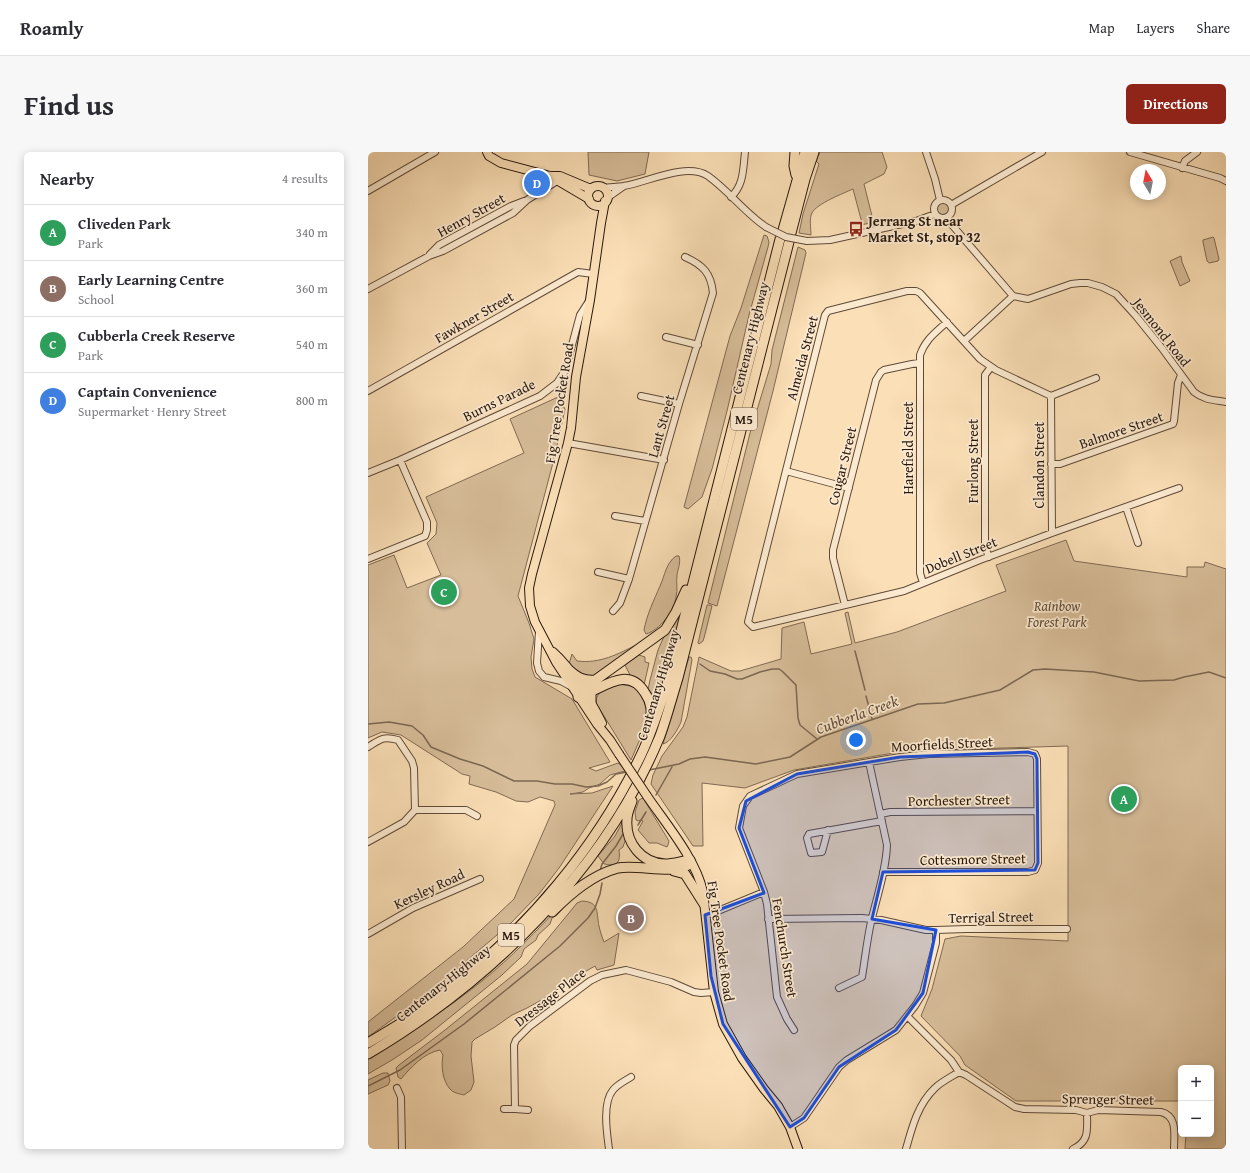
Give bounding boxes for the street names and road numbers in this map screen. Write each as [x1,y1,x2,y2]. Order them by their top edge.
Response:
street label: Henry Street [433,188,509,242]
street label: Centenary Highway [726,280,774,396]
street label: Fawkner Street [431,286,517,348]
street label: Jesmond Road [1127,292,1196,371]
street label: Almeida Street [781,313,823,403]
street label: Fig Tree Pocket Road [540,341,578,465]
street label: Burns Parade [459,374,539,426]
street label: Lant Street [642,392,680,460]
street label: Harefield Street [898,401,918,494]
street label: Balmore Street [1076,406,1166,454]
road number: M5 [731,408,757,430]
street label: Furlong Street [963,419,983,503]
street label: Clandon Street [1029,421,1049,509]
street label: Cougar Street [823,425,861,507]
street label: Dobell Street [922,532,1000,578]
street label: Centenary Highway [632,627,684,743]
street label: Moorfields Street [891,731,993,757]
street label: Porchester Street [908,789,1010,811]
street label: Cottesmore Street [920,848,1026,870]
street label: Kersley Road [390,864,468,914]
street label: Fig Tree Pocket Road [703,879,739,1003]
street label: Fenchurch Street [767,897,803,999]
street label: Terrigal Street [948,906,1034,928]
road number: M5 [498,924,524,946]
street label: Centenary Highway [391,940,495,1026]
street label: Dressage Place [510,962,590,1031]
street label: Sprenger Street [1062,1088,1154,1110]

